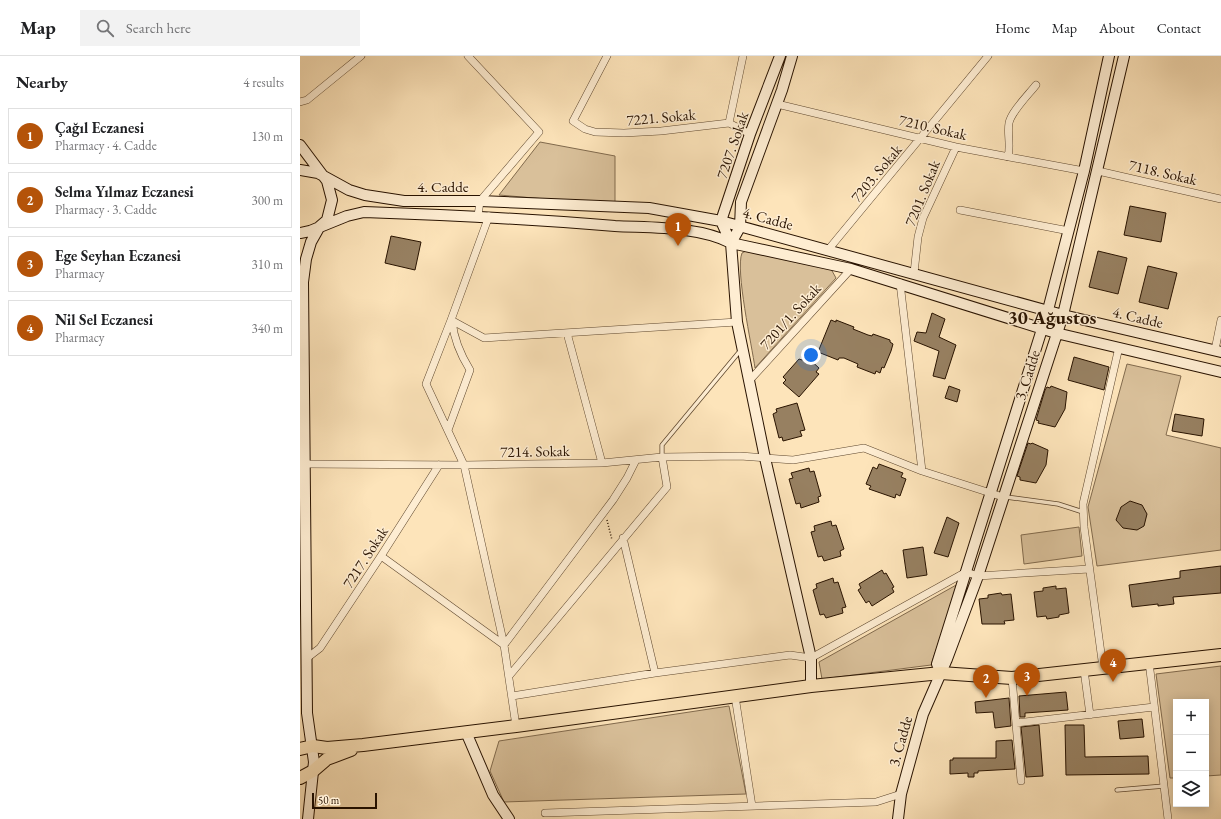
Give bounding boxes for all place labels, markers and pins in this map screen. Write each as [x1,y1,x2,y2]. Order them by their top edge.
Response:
pin: 1 [665,213,691,246]
pin: 4 [1100,649,1126,682]
pin: 3 [1014,663,1040,696]
pin: 2 [973,665,999,698]

